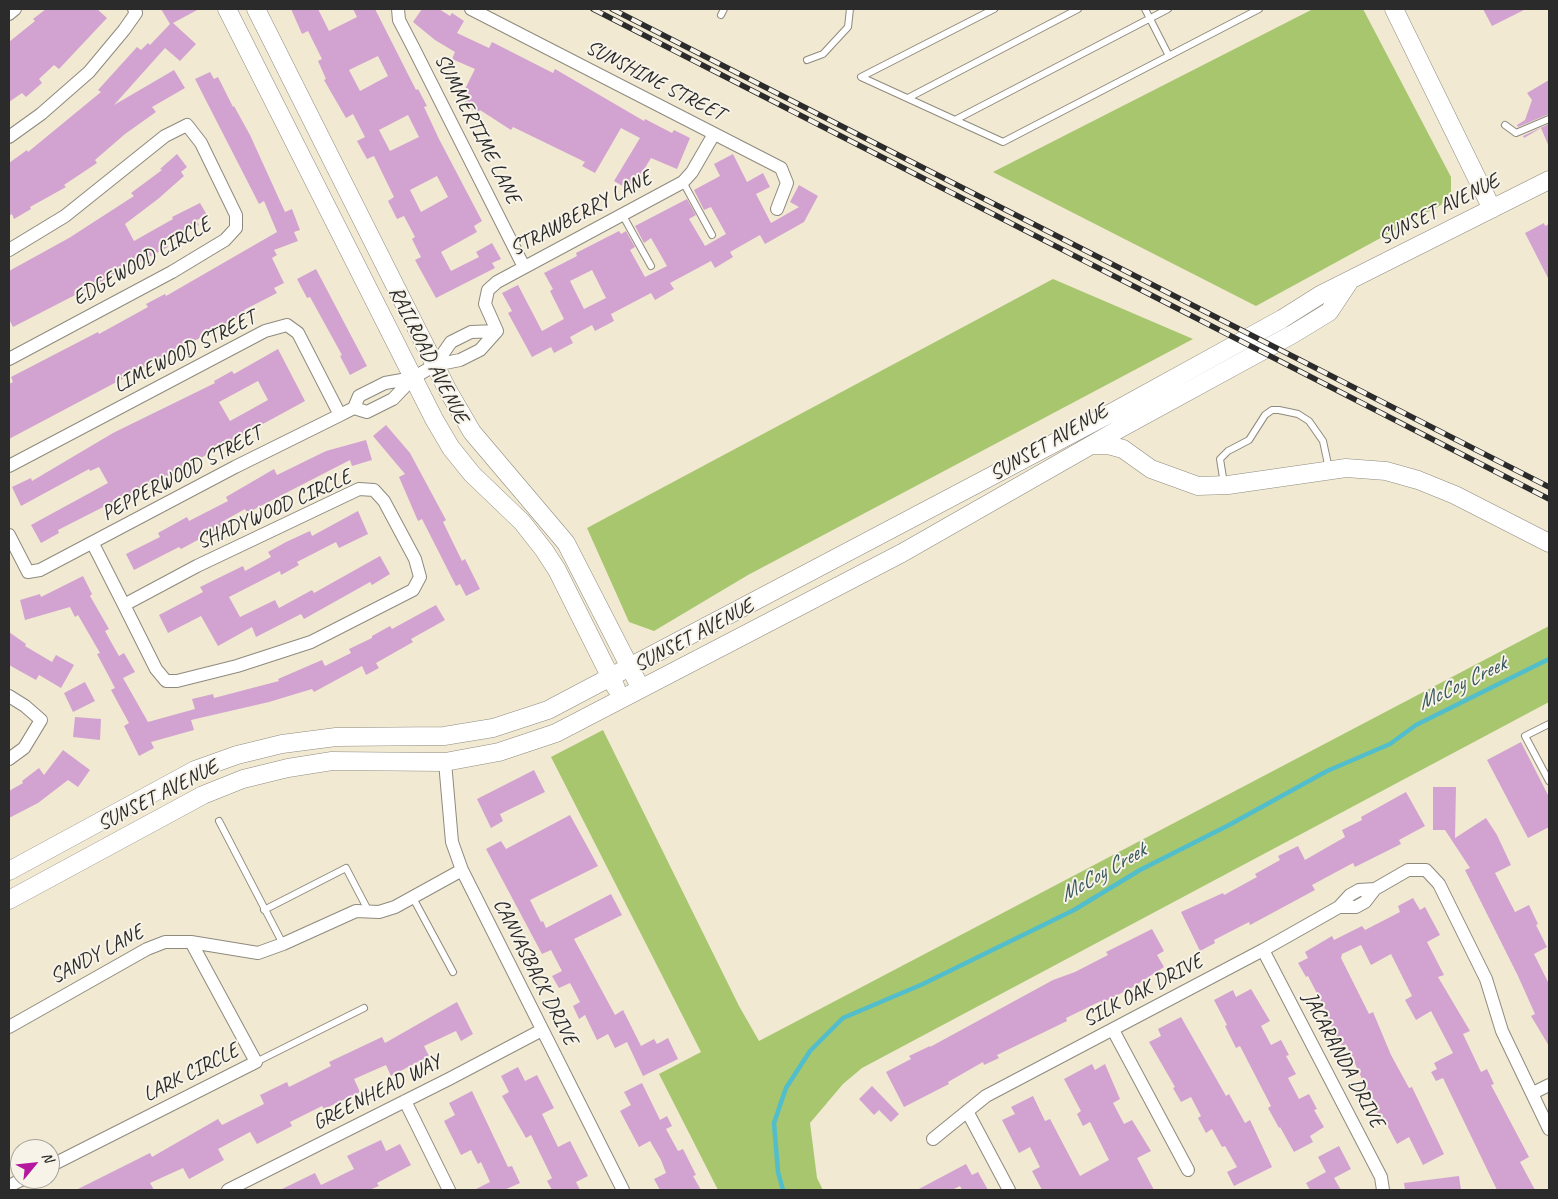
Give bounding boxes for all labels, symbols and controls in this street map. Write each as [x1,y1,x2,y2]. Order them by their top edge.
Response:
street label: SUNSHINE STREET [581,35,729,127]
street label: SUMMERTIME LANE [428,50,526,208]
street label: STRAWBERRY LANE [506,166,656,262]
street label: SUNSET AVENUE [1374,169,1504,251]
street label: EDGEWOOD CIRCLE [68,212,216,312]
street label: RAILROAD AVENUE [383,282,473,428]
street label: LIMEWOOD STREET [110,305,260,399]
street label: SUNSET AVENUE [986,399,1112,487]
street label: PEPPERWOOD STREET [98,421,266,527]
street label: SHADYWOOD CIRCLE [193,465,355,555]
street label: SUNSET AVENUE [630,594,758,678]
water label: McCoy Creek [1413,651,1511,717]
street label: SUNSET AVENUE [93,755,223,837]
water label: McCoy Creek [1055,838,1151,908]
street label: CANVASBACK DRIVE [487,895,583,1049]
street label: SANDY LANE [46,920,148,990]
street label: SILK OAK DRIVE [1079,949,1207,1033]
street label: JACARANDA DRIVE [1297,988,1389,1132]
street label: LARK CIRCLE [139,1038,243,1108]
street label: GREENHEAD WAY [309,1050,445,1136]
north arrow [10,1139,60,1189]
text: N [38,1149,57,1165]

